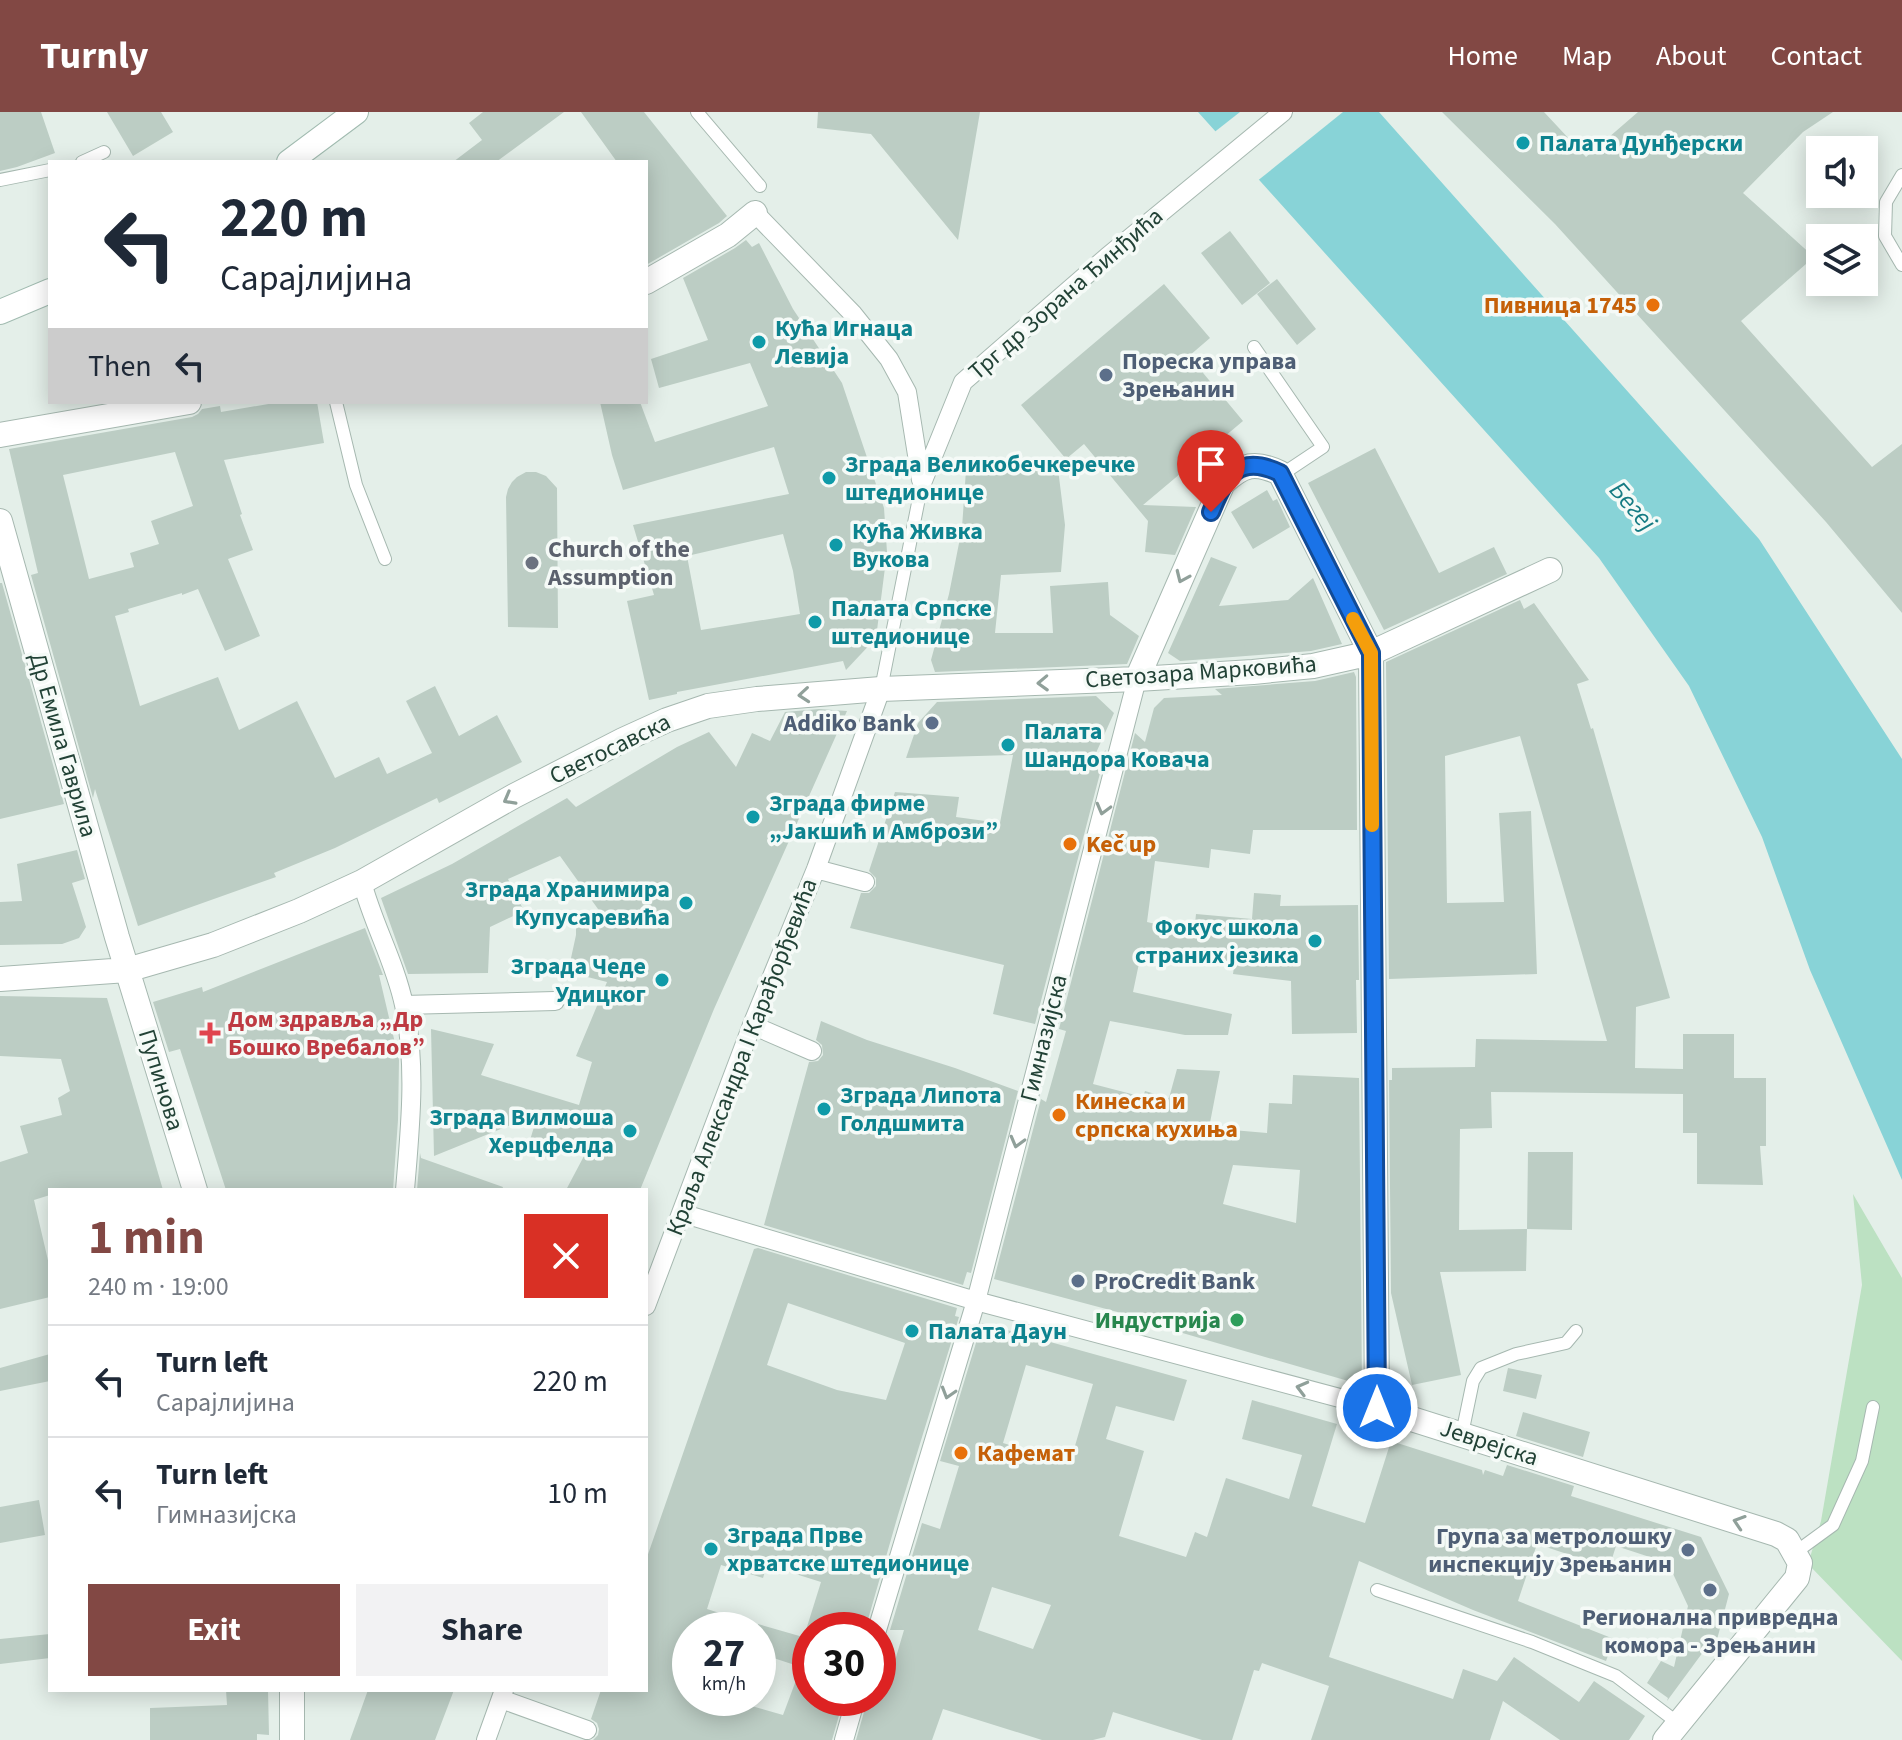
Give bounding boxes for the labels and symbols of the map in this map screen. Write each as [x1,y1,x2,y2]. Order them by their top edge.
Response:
place label: Палата Дунђерски [1539,126,1743,161]
marker: Палата Дунђерски [1514,134,1532,152]
street label: Трг др Зорана Ђинђића [961,199,1171,389]
place label: Пивница 1745 [1484,288,1637,323]
marker: Пивница 1745 [1644,296,1662,314]
place label: Кућа Игнаца Левија [774,311,913,374]
marker: Кућа Игнаца Левија [750,333,768,351]
place label: Пореска управа Зрењанин [1122,344,1297,407]
marker: Пореска управа Зрењанин [1097,366,1115,384]
pin [1177,430,1245,512]
place label: Зграда Великобечкеречке штедионице [845,447,1135,510]
marker: Зграда Великобечкеречке штедионице [820,469,838,487]
water label: Бегеј [1601,473,1666,540]
place label: Кућа Живка Вукова [852,514,983,577]
place label: Church of the Assumption [547,532,690,595]
marker: Кућа Живка Вукова [827,536,845,554]
marker: Church of the Assumption [523,554,541,572]
one-way arrow [1175,569,1191,583]
place label: Палата Српске штедионице [831,591,992,654]
marker: Палата Српске штедионице [806,613,824,631]
street label: Светозара Марковића [1084,646,1318,698]
street label: Др Емила Гаврила [20,649,106,841]
one-way arrow [1036,674,1049,691]
one-way arrow [797,686,810,703]
street label: Светосавска [543,705,677,793]
place label: Addiko Bank [782,706,917,741]
marker: Addiko Bank [923,714,941,732]
place label: Палата Шандора Ковача [1024,714,1210,777]
marker: Палата Шандора Ковача [999,736,1017,754]
place label: Зграда фирме „Јакшић и Амбрози” [769,786,998,849]
one-way arrow [503,789,518,804]
one-way arrow [1096,801,1113,815]
marker: Зграда фирме „Јакшић и Амбрози” [744,808,762,826]
place label: Keč up [1086,827,1156,862]
marker: Keč up [1061,835,1079,853]
place label: Зграда Хранимира Купусаревића [465,872,670,935]
street label: Краља Александра I Карађорђевића [657,873,827,1241]
marker: Зграда Хранимира Купусаревића [677,894,695,912]
place label: Фокус школа страних језика [1135,910,1299,973]
marker: Фокус школа страних језика [1306,932,1324,950]
place label: Зграда Чеде Удицког [510,949,646,1012]
marker: Зграда Чеде Удицког [653,971,671,989]
street label: Гимназијска [1011,971,1077,1105]
place label: Дом здравља „Др Бошко Вребалов” [228,1002,425,1065]
marker: Дом здравља „Др Бошко Вребалов” [199,1022,221,1044]
street label: Пупинова [129,1025,193,1135]
place label: Зграда Липота Голдшмита [840,1078,1002,1141]
place label: Кинеска и српска кухиња [1075,1084,1238,1147]
place label: Зграда Вилмоша Херцфелда [429,1100,614,1163]
marker: Зграда Липота Голдшмита [815,1100,833,1118]
marker: Кинеска и српска кухиња [1050,1106,1068,1124]
marker: Зграда Вилмоша Херцфелда [621,1122,639,1140]
one-way arrow [1010,1135,1027,1148]
place label: ProCredit Bank [1094,1264,1256,1299]
marker: ProCredit Bank [1069,1272,1087,1290]
place label: Индустрија [1095,1303,1221,1338]
marker: Индустрија [1228,1311,1246,1329]
place label: Палата Даун [928,1314,1067,1349]
marker: Палата Даун [903,1322,921,1340]
position arrow [1335,1366,1419,1450]
one-way arrow [1295,1380,1309,1397]
one-way arrow [941,1385,957,1399]
street label: Јеврејска [1435,1411,1543,1475]
place label: Кафемат [977,1436,1076,1471]
marker: Кафемат [952,1444,970,1462]
one-way arrow [1733,1516,1747,1532]
place label: Зграда Прве хрватске штедионице [727,1518,969,1581]
place label: Група за метролошку инспекцију Зрењанин [1428,1519,1672,1582]
marker: Зграда Прве хрватске штедионице [702,1540,720,1558]
marker: Група за метролошку инспекцију Зрењанин [1679,1541,1697,1559]
marker: Регионална привредна комора - Зрењанин [1701,1581,1719,1599]
place label: Регионална привредна комора - Зрењанин [1582,1600,1838,1663]
speed limit sign: 30 [792,1612,896,1716]

